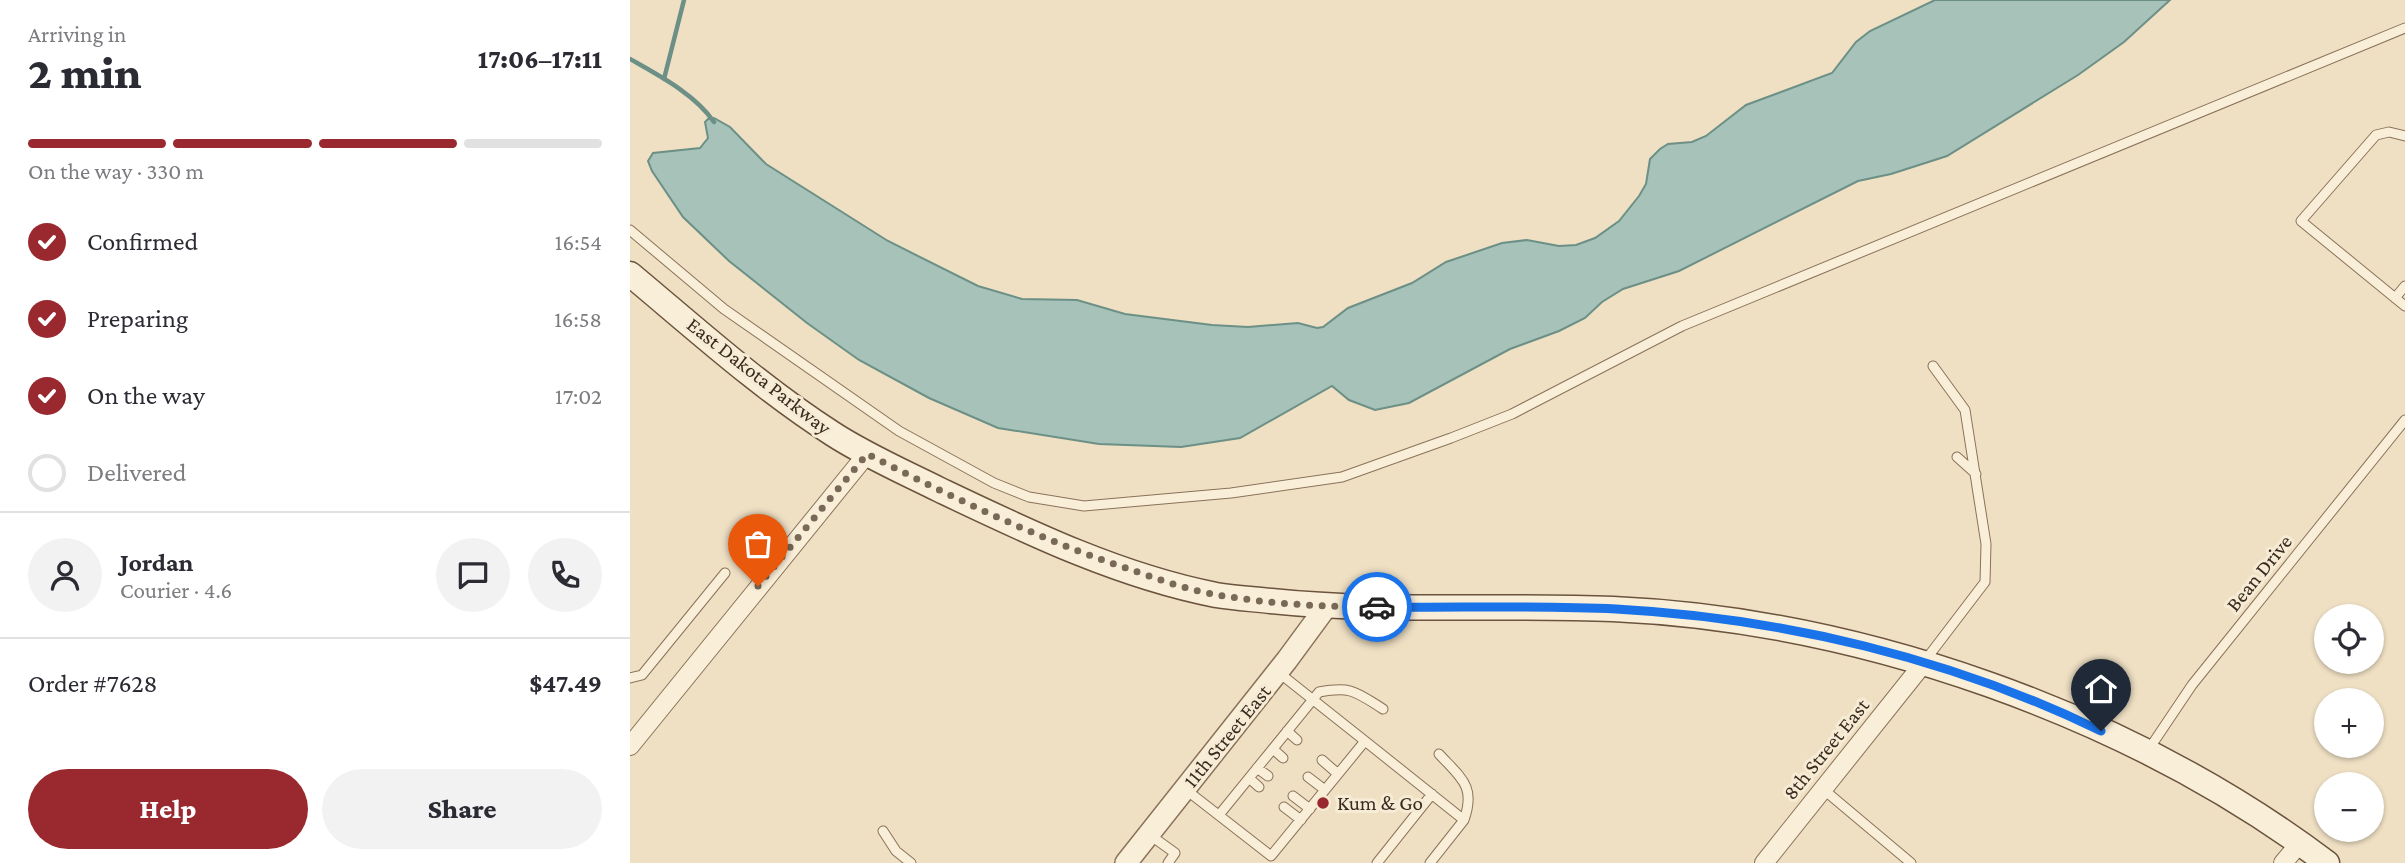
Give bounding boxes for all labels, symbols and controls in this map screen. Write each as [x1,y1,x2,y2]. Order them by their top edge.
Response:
text: Arriving in [28,21,126,47]
text: 17:06–17:11 [478,45,602,74]
text: 2 min [28,47,142,98]
text: On the way · 330 m [28,158,204,184]
icon: check [28,223,66,261]
text: Confirmed [87,227,198,256]
text: 16:54 [555,229,602,255]
icon: check [28,300,66,338]
text: Preparing [87,304,188,333]
text: 16:58 [554,306,602,332]
street label: East Dakota Parkway [682,312,836,440]
icon: check [28,377,66,415]
text: On the way [87,381,205,410]
text: 17:02 [555,383,602,409]
text: Delivered [87,458,186,487]
pin [728,514,788,586]
icon: bag [739,525,777,563]
street label: Bean Drive [2221,530,2297,616]
button: person [28,538,102,612]
button: chat [436,538,510,612]
button: phone [528,538,602,612]
text: Jordan [120,548,194,577]
courier [1342,572,1412,642]
text: Courier · 4.6 [120,577,232,603]
icon: car [1358,588,1396,626]
map controls [2314,604,2384,842]
button: locate [2314,604,2384,674]
pin [2071,659,2131,731]
text: Order #7628 [28,669,158,698]
text: $47.49 [529,669,602,698]
icon: home [2082,670,2120,708]
street label: 11th Street East [1178,679,1276,792]
button: + [2314,688,2384,758]
street label: 8th Street East [1778,693,1875,804]
button: Help [28,769,308,849]
button: Share [322,769,602,849]
button: − [2314,772,2384,842]
place label: Kum & Go [1337,791,1423,815]
marker: Kum & Go [1315,795,1331,811]

